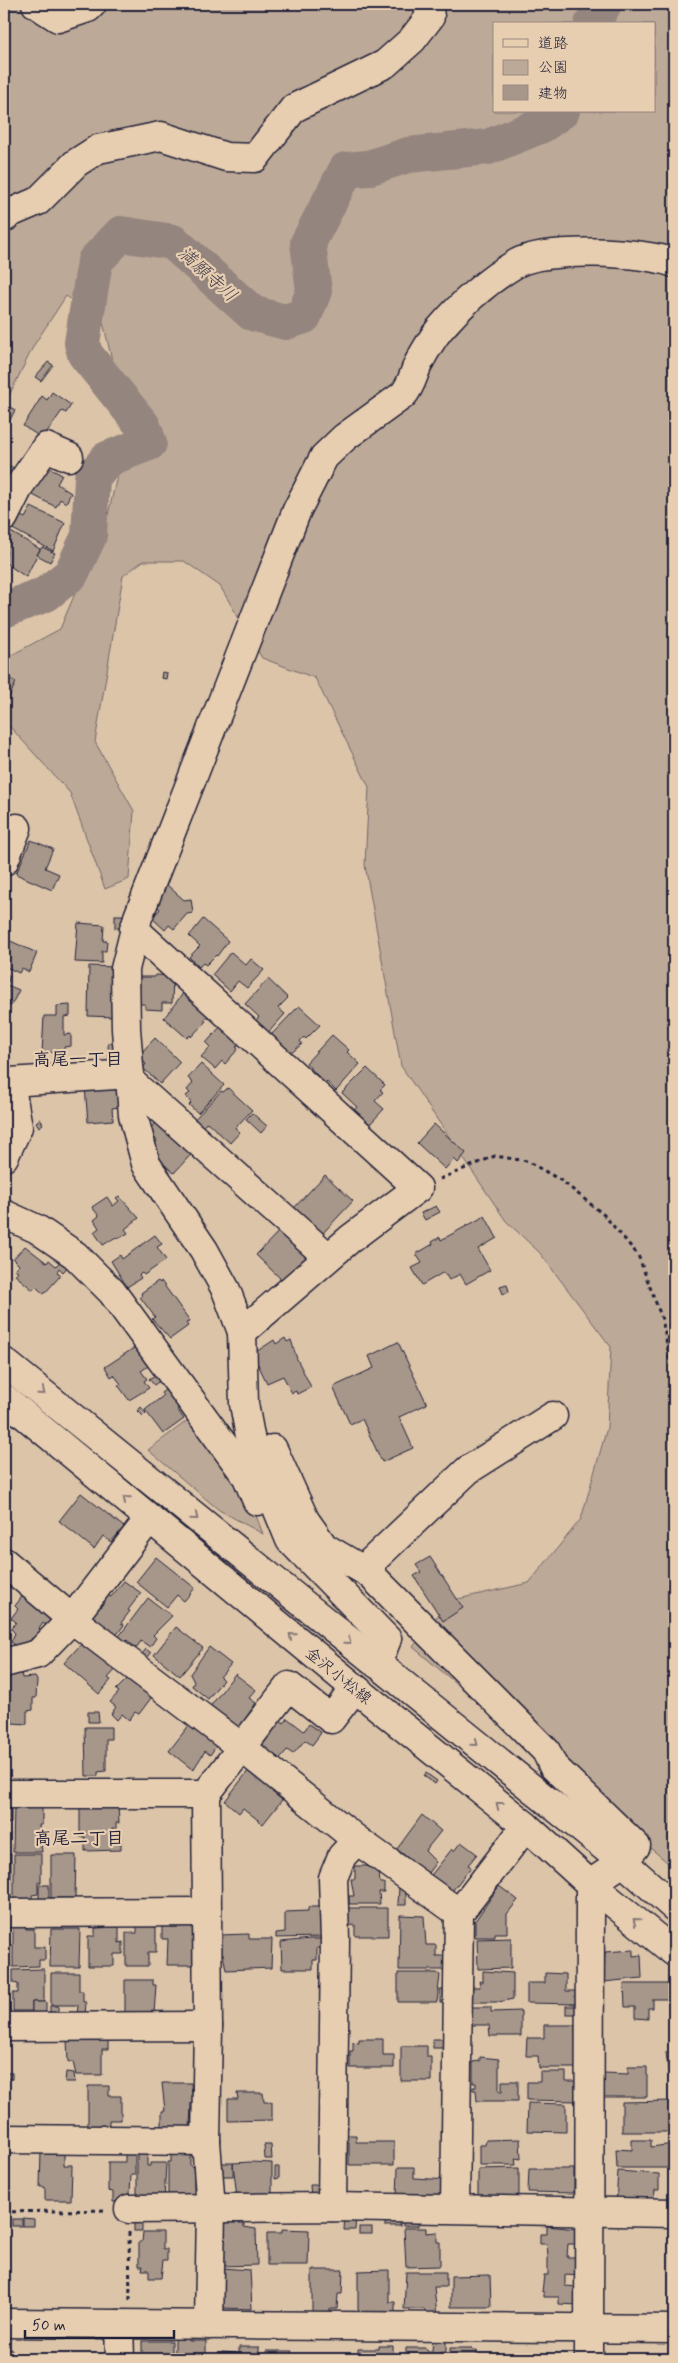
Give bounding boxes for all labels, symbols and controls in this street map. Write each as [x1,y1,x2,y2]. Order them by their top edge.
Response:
legend [493,22,656,112]
text: 道路 [538,34,568,54]
text: 公園 [538,58,568,78]
text: 建物 [538,84,568,104]
water label: 満願寺川 [173,242,242,308]
district label: 高尾一丁目 [33,1048,123,1072]
one-way arrow [36,1387,45,1396]
one-way arrow [123,1497,132,1505]
one-way arrow [189,1511,198,1519]
one-way arrow [288,1633,297,1642]
one-way arrow [343,1636,352,1645]
street label: 金沢小松線 [300,1643,376,1710]
one-way arrow [469,1738,478,1746]
one-way arrow [496,1803,505,1811]
district label: 高尾二丁目 [34,1827,124,1851]
one-way arrow [633,1918,642,1927]
scale bar [25,2308,174,2340]
text: 50 m [32,2316,66,2336]

